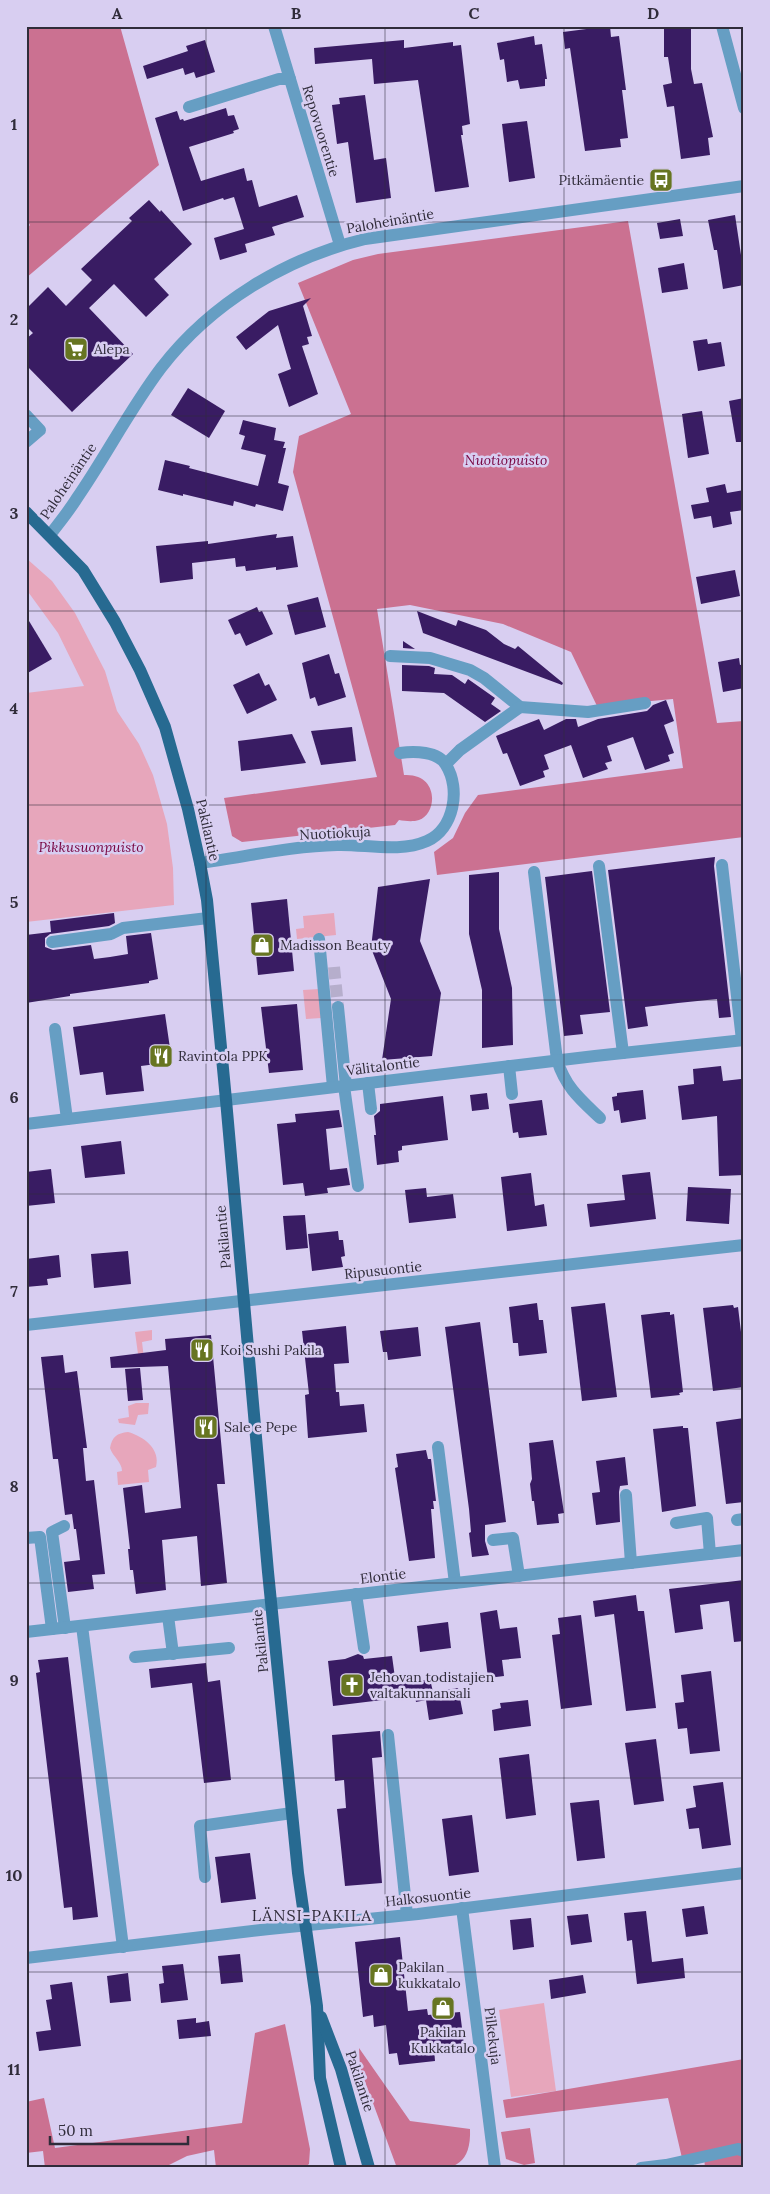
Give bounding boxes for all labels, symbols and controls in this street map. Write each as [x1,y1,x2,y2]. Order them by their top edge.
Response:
text: A [112,3,123,23]
text: B [291,3,302,23]
text: C [468,3,480,23]
text: D [647,3,659,23]
street label: Repovuorentie [298,83,344,180]
text: 1 [11,114,17,134]
bus stop icon: Pitkämäentie [648,167,674,193]
place label: Pitkämäentie [559,171,644,189]
street label: Paloheinäntie [345,204,436,238]
text: 2 [10,309,18,329]
supermarket icon: Alepa [63,336,89,362]
place label: Alepa [93,340,130,358]
street label: Paloheinäntie [36,439,100,523]
park label: Nuotiopuisto [465,451,547,469]
text: 3 [10,503,19,523]
text: 4 [10,698,19,718]
street label: Pakilantie [192,797,224,863]
street label: Nuotiokuja [299,822,371,844]
park label: Pikkusuonpuisto [38,838,144,856]
text: 5 [10,892,19,912]
shop icon: Madisson Beauty [249,932,275,958]
place label: Madisson Beauty [280,936,391,954]
restaurant icon: Ravintola PPK [148,1043,174,1069]
place label: Ravintola PPK [178,1047,268,1065]
street label: Välitalontie [344,1053,421,1080]
text: 6 [9,1087,19,1107]
street label: Pakilantie [211,1204,235,1269]
street label: Ripusuontie [343,1257,423,1283]
text: 7 [10,1281,18,1301]
restaurant icon: Koi Sushi Pakila [189,1337,215,1363]
place label: Koi Sushi Pakila [220,1341,322,1359]
restaurant icon: Sale e Pepe [193,1414,219,1440]
place label: Sale e Pepe [224,1418,298,1436]
text: 8 [9,1476,19,1496]
street label: Elontie [359,1564,407,1588]
street label: Pakilantie [248,1608,272,1673]
place label: Jehovan todistajien valtakunnansali [369,1668,495,1702]
text: 9 [9,1670,19,1690]
church icon: Jehovan todistajien valtakunnansali [339,1672,365,1698]
text: 10 [6,1865,22,1885]
street label: Halkosuontie [384,1884,472,1910]
district label: LÄNSI-PAKILA [252,1905,372,1925]
place label: Pakilan kukkatalo [398,1958,461,1992]
shop icon: Pakilan kukkatalo [368,1962,394,1988]
shop icon: Pakilan Kukkatalo [430,1995,456,2021]
street label: Pilkekuja [481,2006,505,2066]
place label: Pakilan Kukkatalo [411,2023,475,2057]
street label: Pakilantie [342,2048,378,2114]
text: 11 [8,2059,21,2079]
scale bar [50,2114,188,2146]
text: 50 m [58,2121,93,2140]

